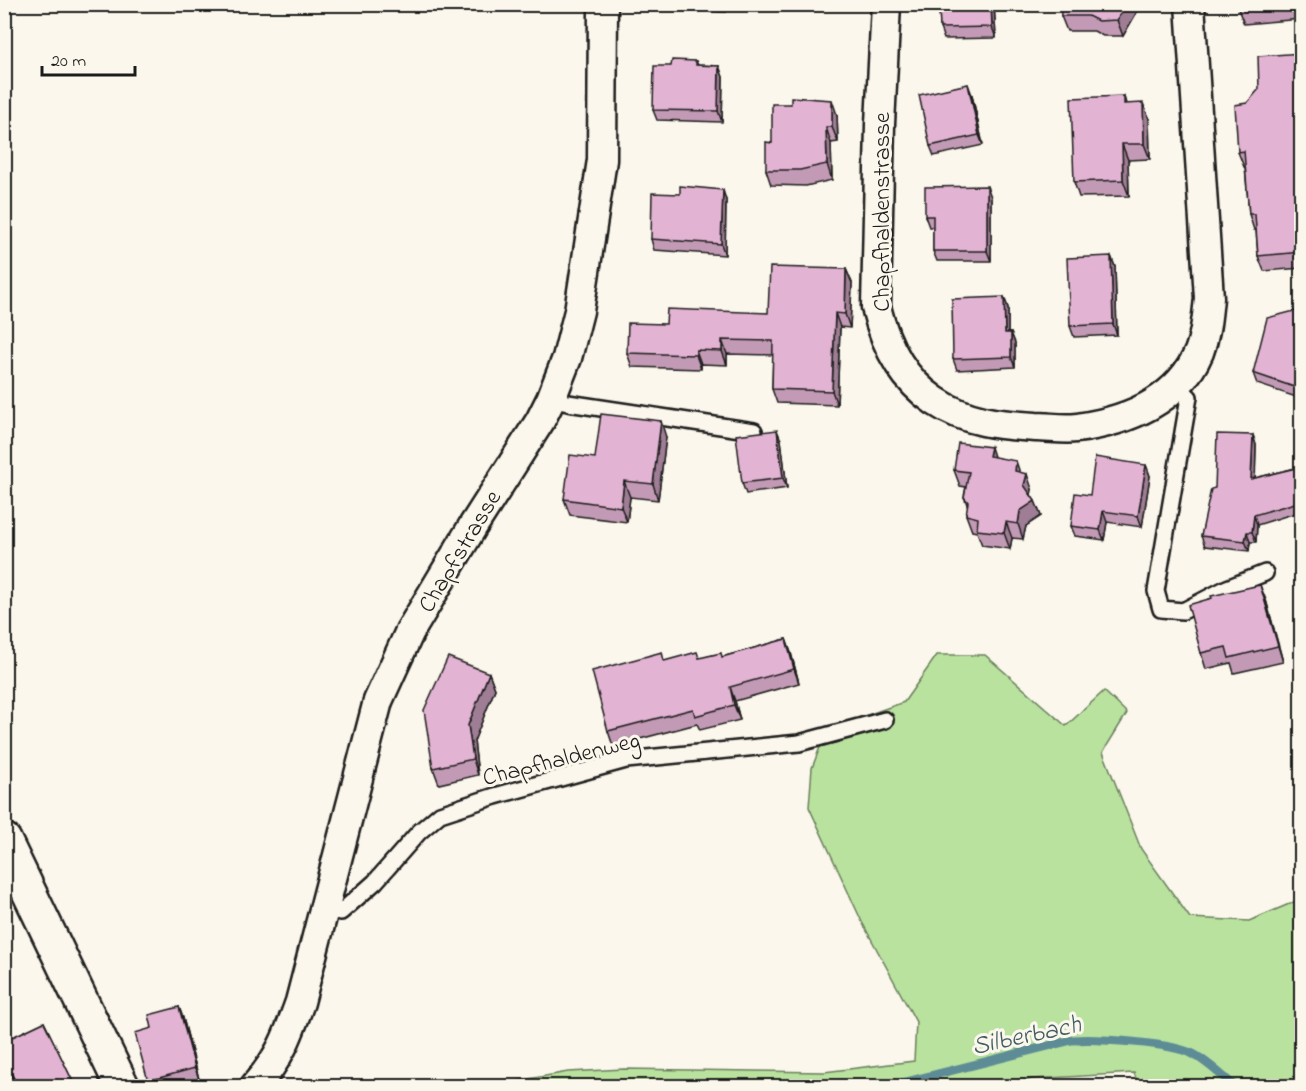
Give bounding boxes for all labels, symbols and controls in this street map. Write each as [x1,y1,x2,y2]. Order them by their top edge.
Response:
scale bar [42,39,135,77]
text: 20 m [51,49,86,75]
street label: Chapfhaldenstrasse [866,112,901,312]
street label: Chapfstrasse [411,484,512,620]
street label: Chapfhaldenweg [479,724,644,797]
water label: Silberbach [968,1007,1085,1067]

